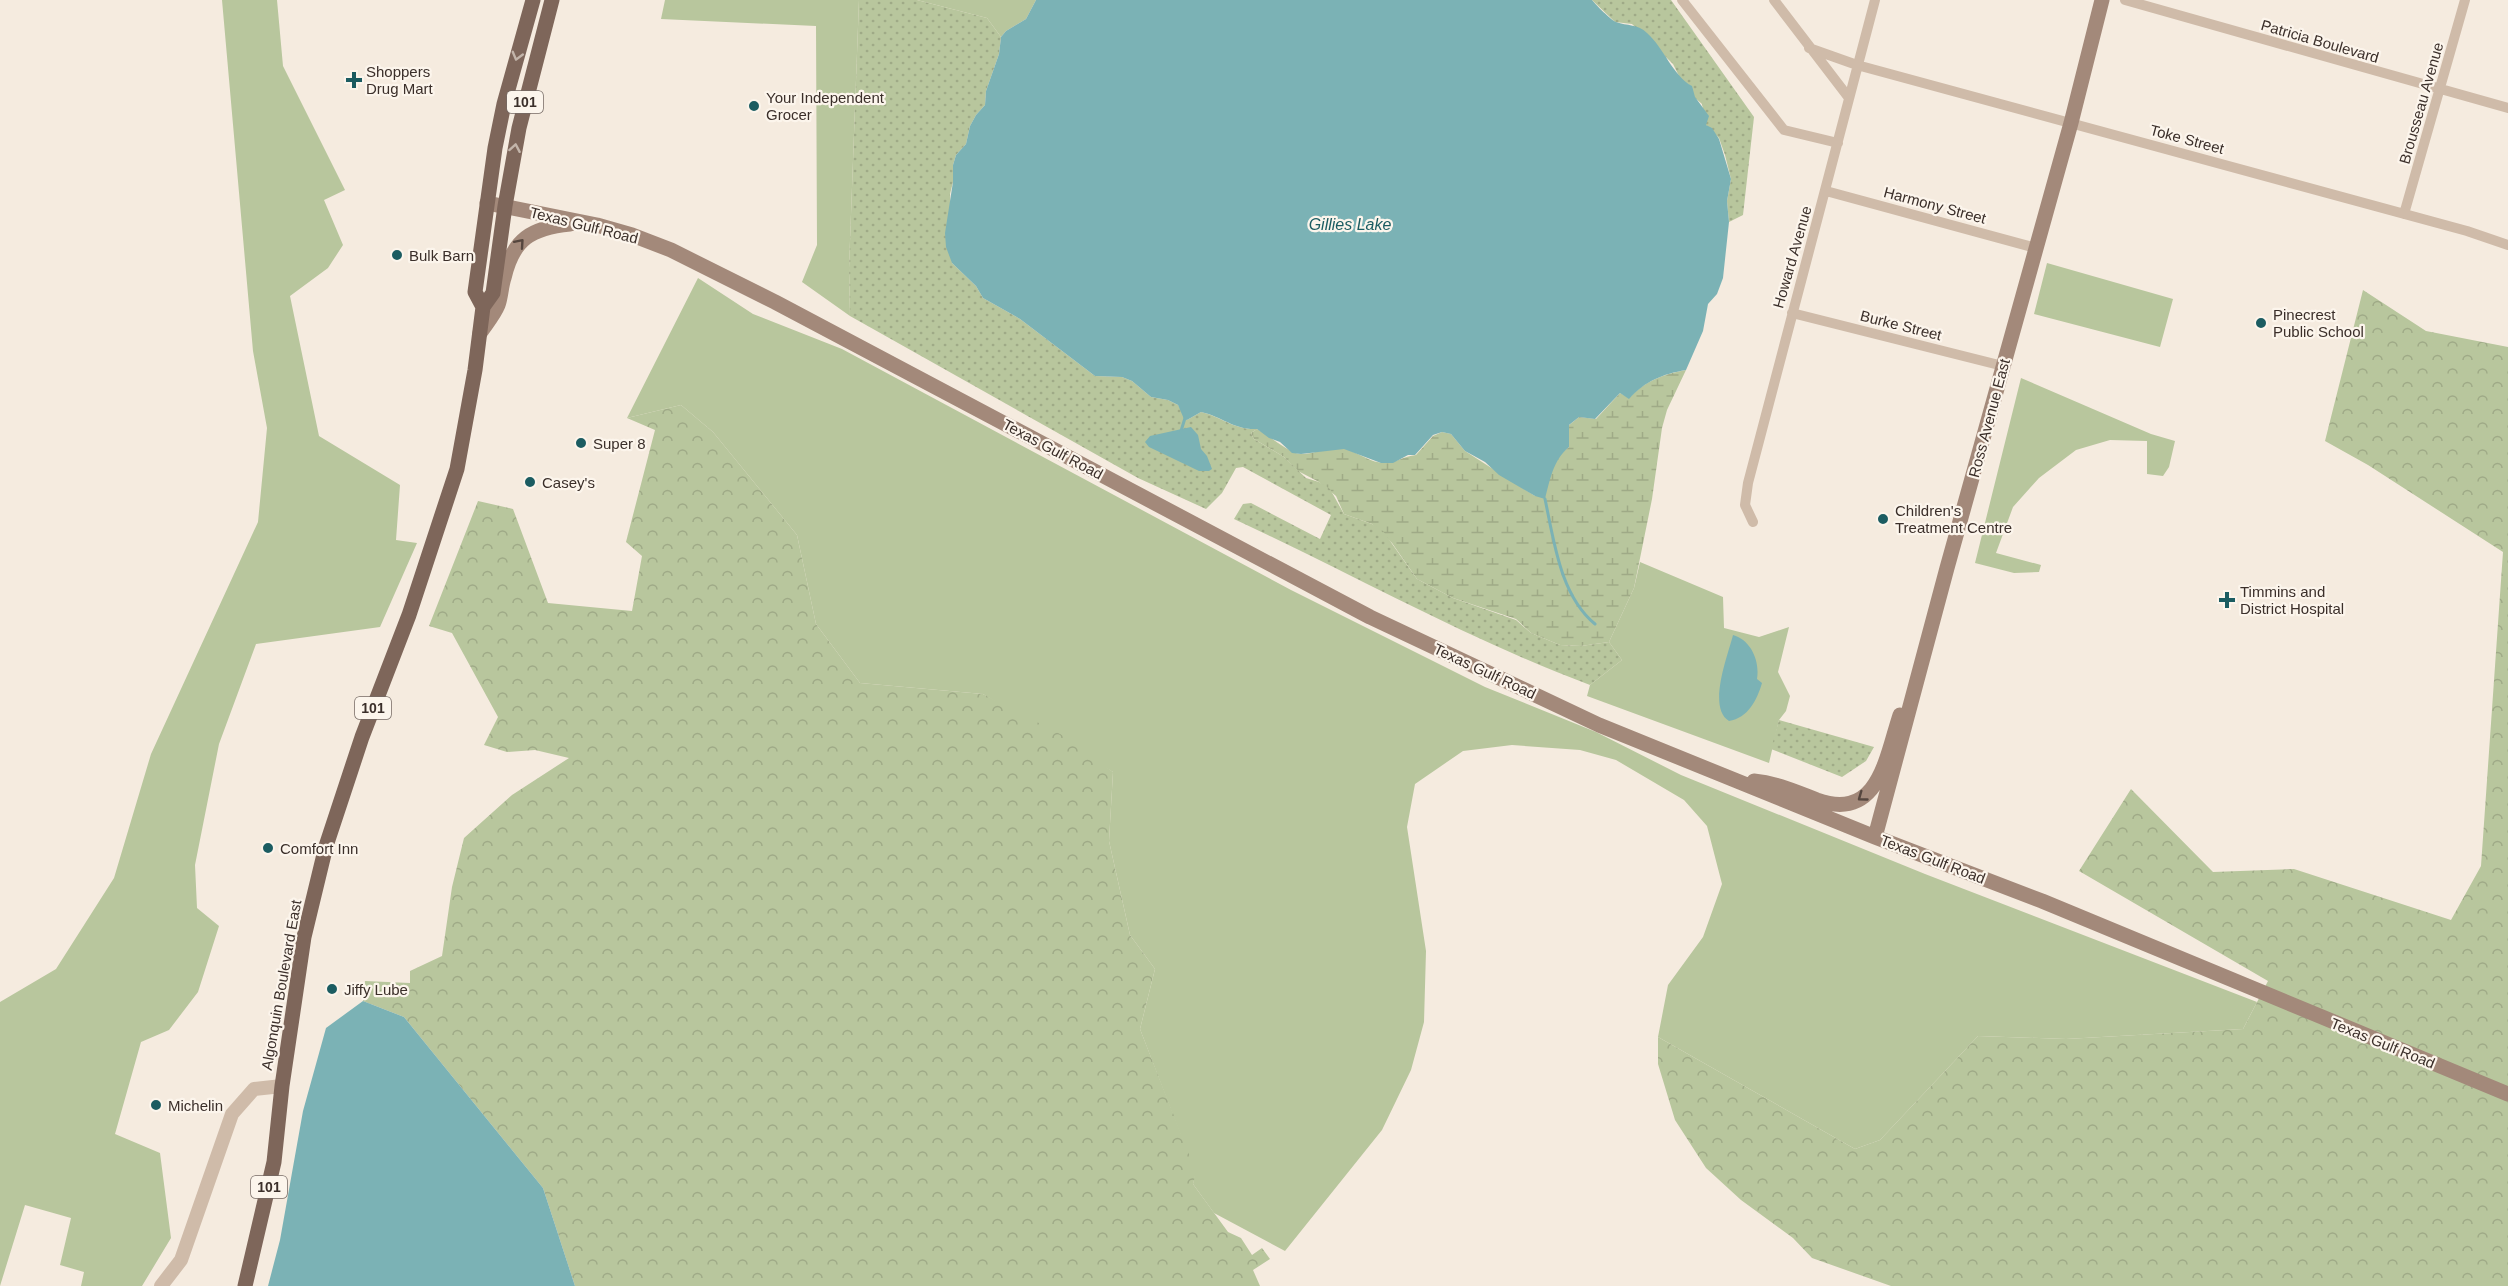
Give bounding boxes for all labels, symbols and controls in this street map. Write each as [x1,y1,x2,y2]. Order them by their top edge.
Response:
street label: Patricia Boulevard [2259,16,2381,66]
street label: Brousseau Avenue [2396,40,2446,166]
one-way arrow [512,51,525,61]
place label: Shoppers Drug Mart [366,63,434,97]
marker: Shoppers Drug Mart [347,73,361,87]
place label: Your Independent Grocer [766,89,885,123]
road number: 101 [507,91,543,113]
marker: Your Independent Grocer [747,99,761,113]
street label: Toke Street [2148,121,2227,157]
one-way arrow [508,143,521,153]
street label: Harmony Street [1882,183,1989,227]
street label: Texas Gulf Road [528,203,640,247]
street label: Howard Avenue [1769,204,1815,310]
water label: Gillies Lake [1309,216,1391,233]
one-way arrow [513,239,524,250]
place label: Bulk Barn [409,247,474,264]
marker: Bulk Barn [390,248,404,262]
place label: Pinecrest Public School [2273,306,2364,340]
street label: Burke Street [1858,307,1944,344]
marker: Pinecrest Public School [2254,316,2268,330]
street label: Ross Avenue East [1965,356,2013,479]
street label: Texas Gulf Road [1000,415,1106,483]
place label: Super 8 [593,435,646,452]
marker: Super 8 [574,436,588,450]
place label: Casey's [542,474,595,491]
marker: Casey's [523,475,537,489]
place label: Children's Treatment Centre [1895,502,2012,536]
marker: Children's Treatment Centre [1876,512,1890,526]
place label: Timmins and District Hospital [2240,583,2344,617]
marker: Timmins and District Hospital [2218,591,2236,609]
street label: Texas Gulf Road [1431,640,1539,702]
road number: 101 [355,697,391,719]
one-way arrow [1857,790,1868,801]
street label: Texas Gulf Road [1878,831,1988,887]
place label: Comfort Inn [280,840,358,857]
marker: Comfort Inn [261,841,275,855]
street label: Algonquin Boulevard East [258,898,305,1071]
place label: Jiffy Lube [344,981,408,998]
marker: Jiffy Lube [325,982,339,996]
street label: Texas Gulf Road [2328,1014,2438,1072]
place label: Michelin [168,1097,223,1114]
marker: Michelin [149,1098,163,1112]
road number: 101 [251,1176,287,1198]

